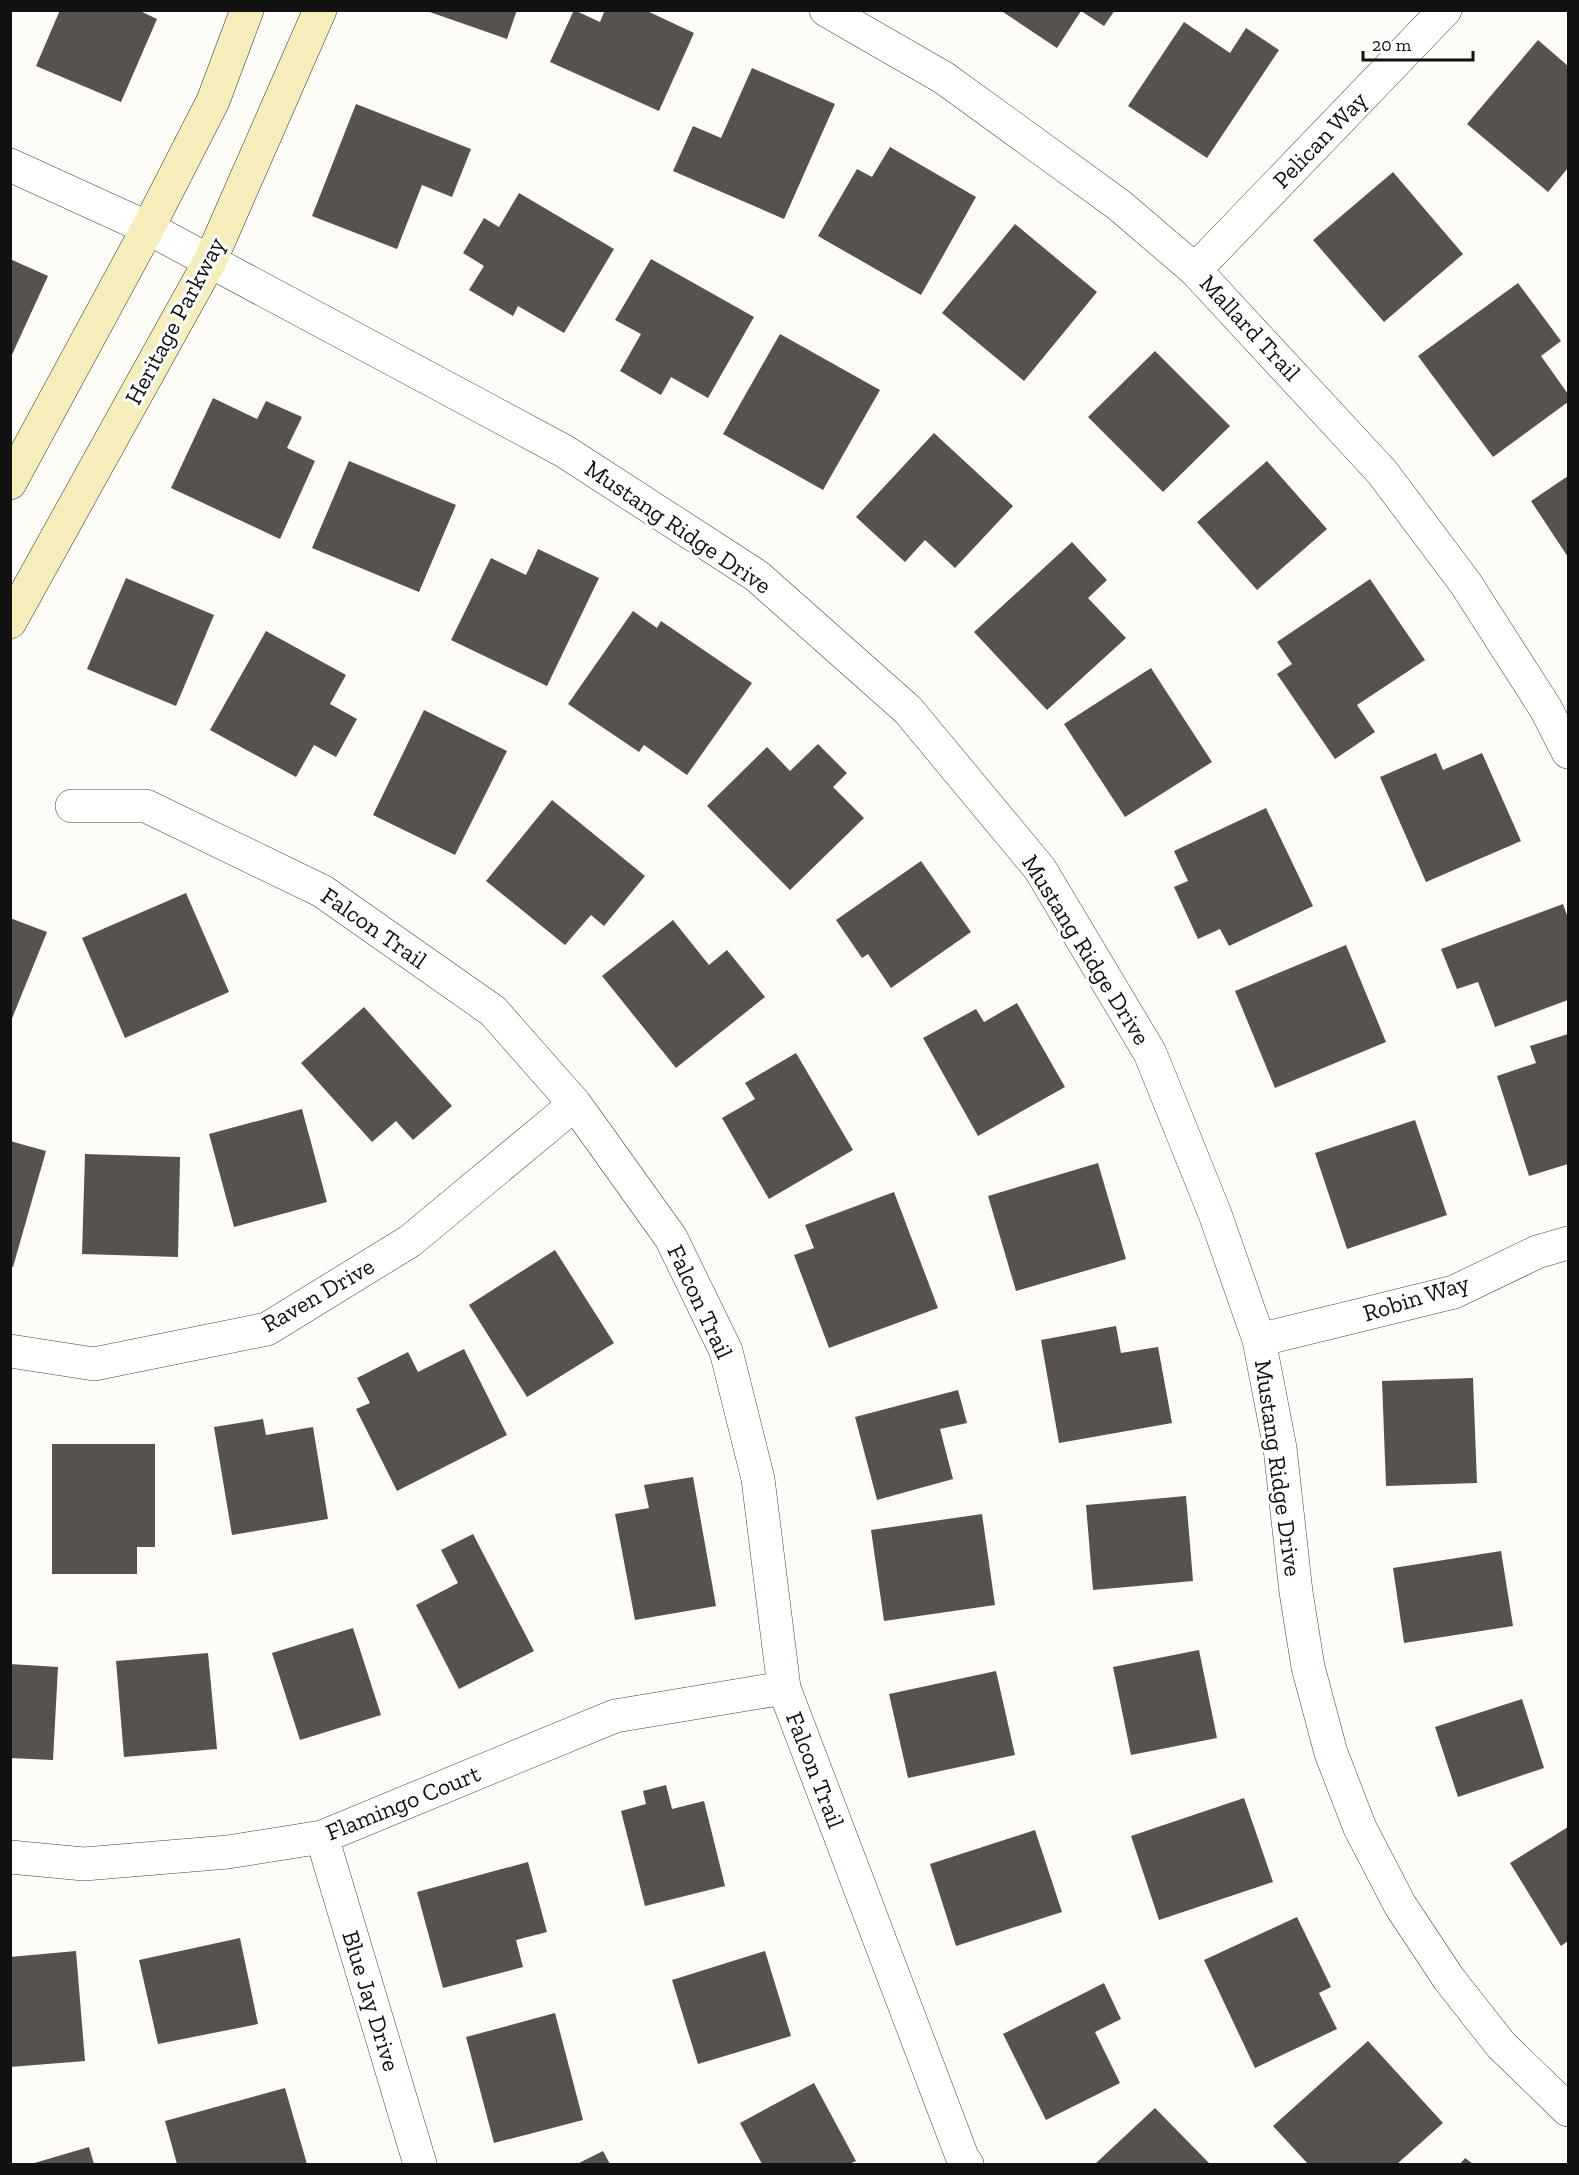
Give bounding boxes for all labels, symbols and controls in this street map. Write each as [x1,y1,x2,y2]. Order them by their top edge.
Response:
scale bar [1363,24,1472,62]
text: 20 m [1372,34,1412,56]
street label: Pelican Way [1266,85,1373,194]
street label: Heritage Parkway [118,231,231,409]
street label: Mallard Trail [1194,269,1307,387]
street label: Mustang Ridge Drive [580,453,777,600]
street label: Mustang Ridge Drive [1016,849,1157,1050]
street label: Falcon Trail [316,881,433,975]
street label: Falcon Trail [661,1240,739,1363]
street label: Raven Drive [257,1251,379,1338]
street label: Robin Way [1359,1267,1473,1327]
street label: Mustang Ridge Drive [1249,1358,1308,1578]
street label: Falcon Trail [780,1707,851,1832]
street label: Flamingo Court [321,1758,484,1847]
street label: Blue Jay Drive [336,1927,407,2075]

